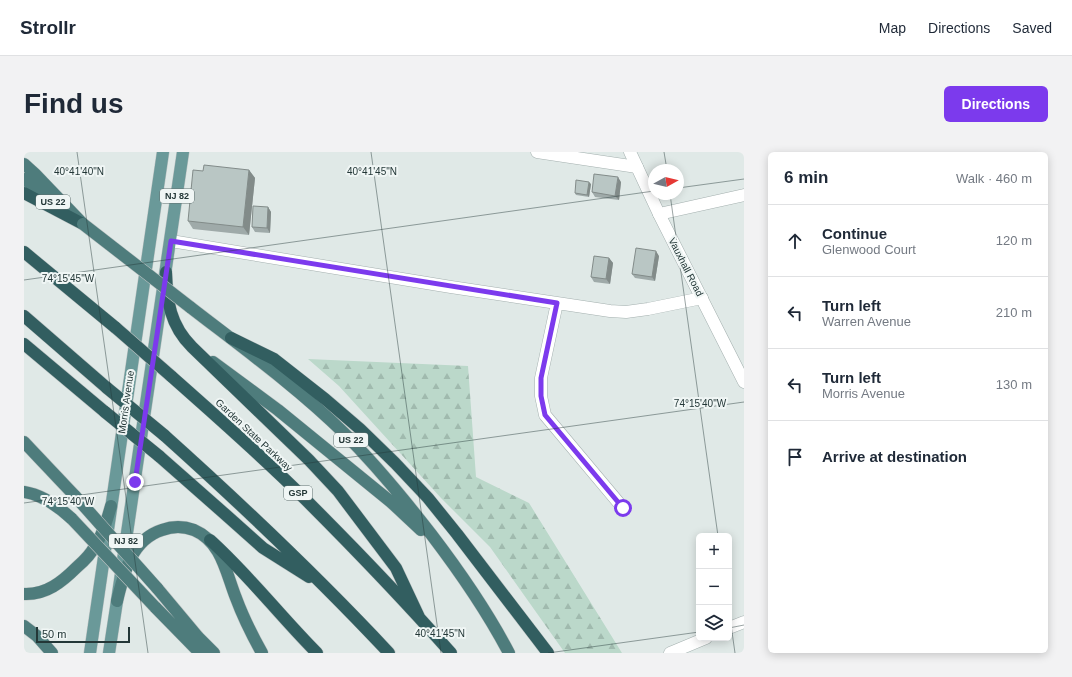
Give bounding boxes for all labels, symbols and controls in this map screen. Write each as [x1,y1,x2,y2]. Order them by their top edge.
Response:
text: Strollr [20,17,76,38]
text: Map [879,20,906,36]
text: Directions [928,20,990,36]
text: Saved [1012,20,1052,36]
button: Directions [944,86,1048,122]
text: Find us [24,88,124,119]
north arrow [648,164,684,200]
text: 40°41'40"N [54,166,104,177]
text: 40°41'45"N [347,166,397,177]
text: 6 min [784,168,828,187]
text: Walk · 460 m [956,171,1032,186]
road number: NJ 82 [160,189,194,203]
road number: US 22 [36,195,70,209]
text: Continue [822,225,887,242]
icon: ahead [784,230,806,252]
text: 120 m [996,233,1032,248]
street label: Vauxhall Road [667,236,705,298]
text: Glenwood Court [822,242,916,257]
text: 74°15'45"W [42,273,95,284]
text: Turn left [822,297,881,314]
icon: left [784,302,806,324]
text: 210 m [996,305,1032,320]
text: Warren Avenue [822,314,911,329]
street label: Morris Avenue [116,369,136,434]
text: Turn left [822,369,881,386]
icon: left [784,374,806,396]
text: 130 m [996,377,1032,392]
text: Morris Avenue [822,386,905,401]
street label: Garden State Parkway [213,397,295,473]
text: 74°15'40"W [674,398,727,409]
road number: US 22 [334,433,368,447]
icon: arrive [784,446,806,468]
text: Arrive at destination [822,448,967,465]
route end [126,473,144,491]
road number: GSP [284,486,312,500]
text: 74°15'40"W [42,496,95,507]
route start [614,499,632,517]
map controls [696,533,732,641]
button: + [696,533,732,569]
road number: NJ 82 [109,534,143,548]
button: − [696,569,732,605]
button: layers [696,605,732,641]
scale bar [36,625,130,644]
text: 50 m [42,628,66,640]
text: 40°41'45"N [415,628,465,639]

